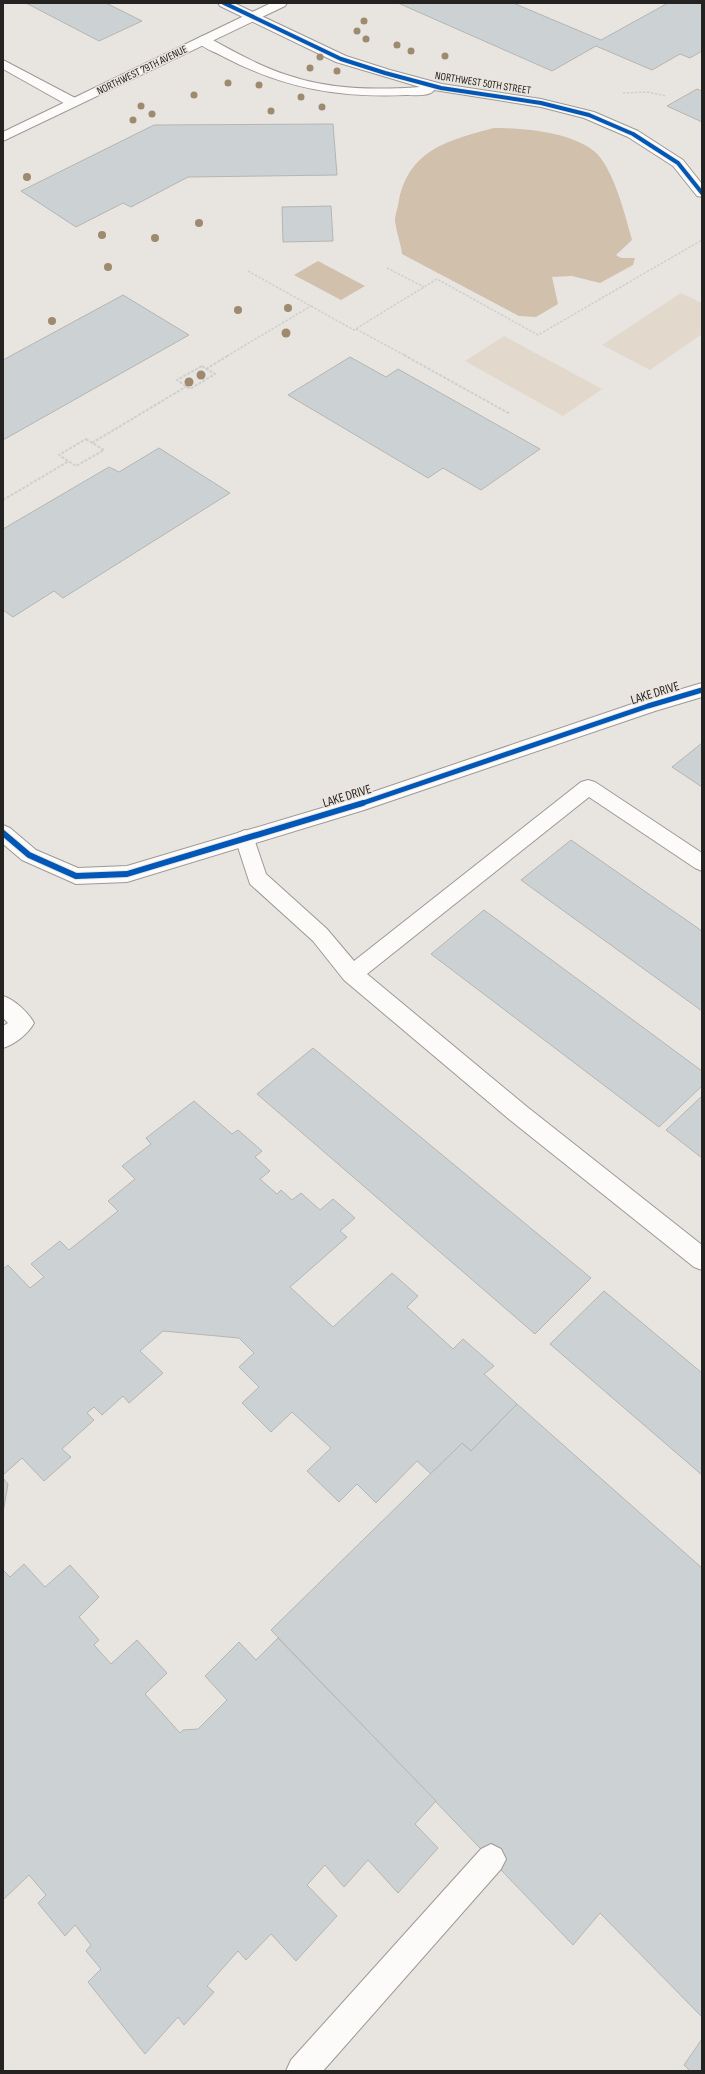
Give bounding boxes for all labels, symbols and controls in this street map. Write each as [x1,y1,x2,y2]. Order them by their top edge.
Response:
street label: NORTHWEST 79TH AVENUE [95,42,189,98]
street label: NORTHWEST 50TH STREET [434,69,532,97]
street label: LAKE DRIVE [629,678,681,708]
street label: LAKE DRIVE [321,781,373,811]

